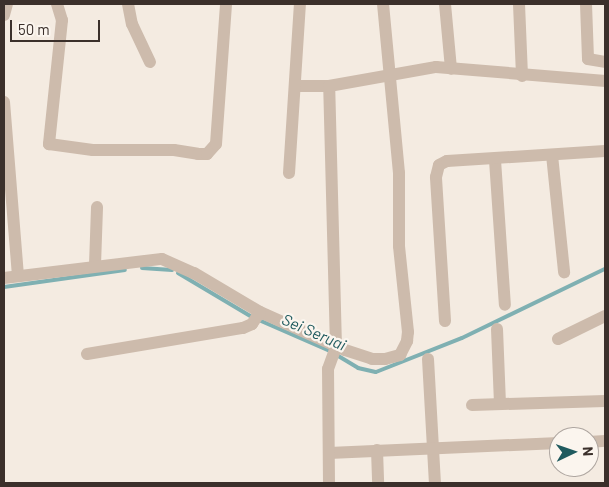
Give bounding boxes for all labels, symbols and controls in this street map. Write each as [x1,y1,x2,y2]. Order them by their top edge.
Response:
scale bar [12,10,102,42]
text: 50 m [18,20,50,38]
water label: Sei Seruai [279,309,349,355]
north arrow [549,427,599,477]
text: N [580,446,597,456]

